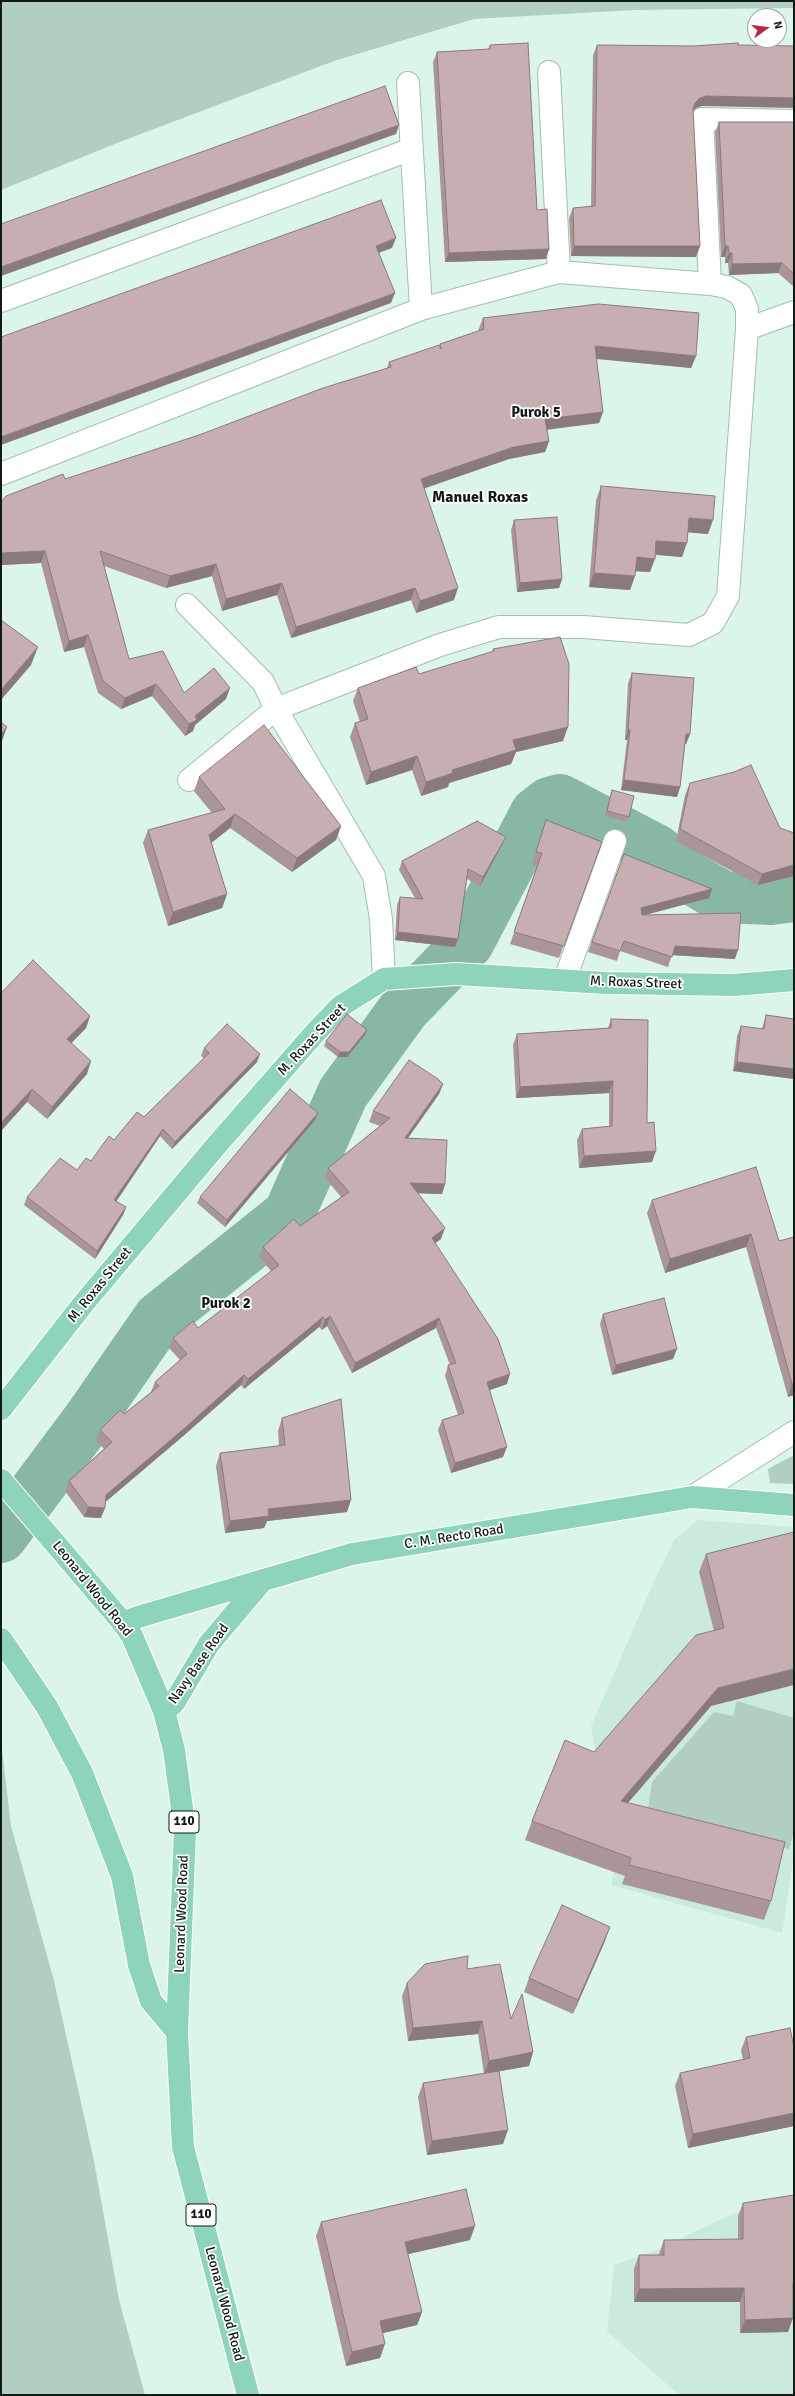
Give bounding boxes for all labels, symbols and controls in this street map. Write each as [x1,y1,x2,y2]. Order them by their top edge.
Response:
north arrow [747,8,787,48]
text: N [771,20,785,31]
district label: Purok 5 [511,404,561,422]
district label: Manuel Roxas [432,488,528,508]
street label: M. Roxas Street [590,973,682,993]
street label: M. Roxas Street [274,1000,350,1080]
street label: M. Roxas Street [64,1244,136,1326]
district label: Purok 2 [201,1295,251,1313]
street label: C. M. Recto Road [403,1521,505,1553]
street label: Leonard Wood Road [48,1538,136,1640]
street label: Navy Base Road [165,1621,233,1707]
road number: 110 [169,1811,199,1833]
street label: Leonard Wood Road [172,1855,192,1973]
road number: 110 [186,2204,216,2226]
street label: Leonard Wood Road [201,2245,247,2363]

